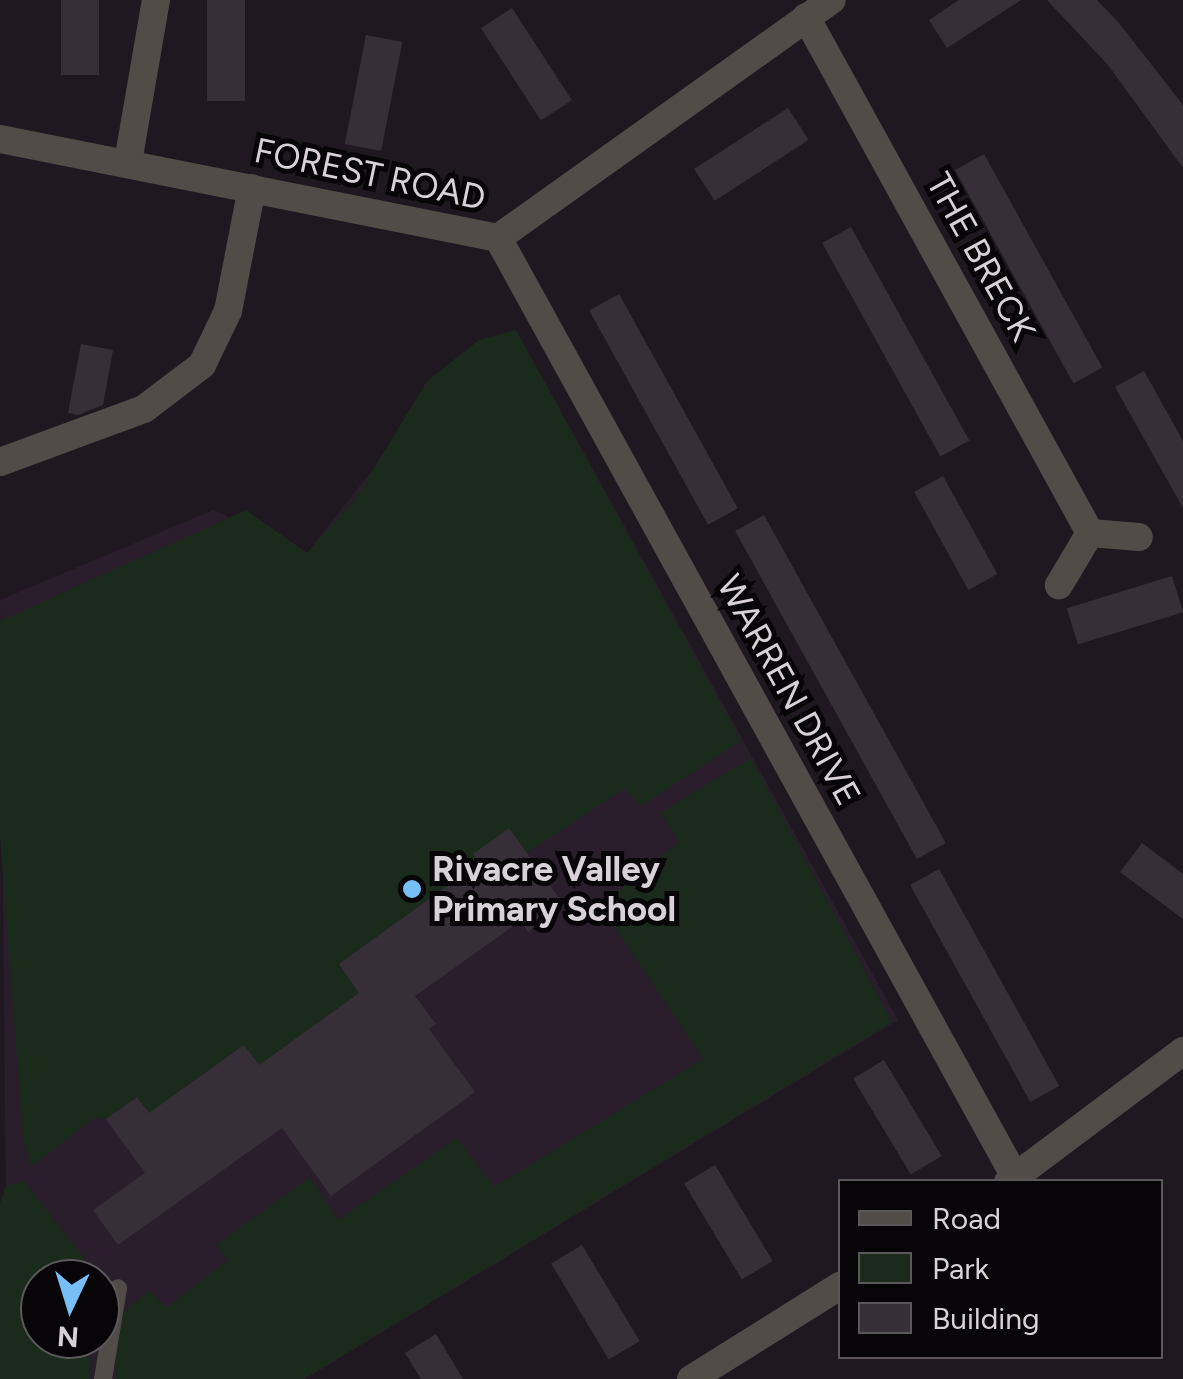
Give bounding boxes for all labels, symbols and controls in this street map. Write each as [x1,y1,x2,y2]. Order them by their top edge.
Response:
street label: FOREST ROAD [251,129,489,219]
street label: THE BRECK [918,166,1044,348]
street label: WARREN DRIVE [708,567,870,813]
place label: Rivacre Valley Primary School [432,848,676,930]
marker: Rivacre Valley Primary School [401,878,423,900]
legend [838,1179,1163,1359]
text: Road [932,1200,1001,1237]
text: Park [932,1250,989,1287]
north arrow [20,1259,120,1359]
text: Building [932,1300,1040,1337]
text: N [56,1319,80,1355]

